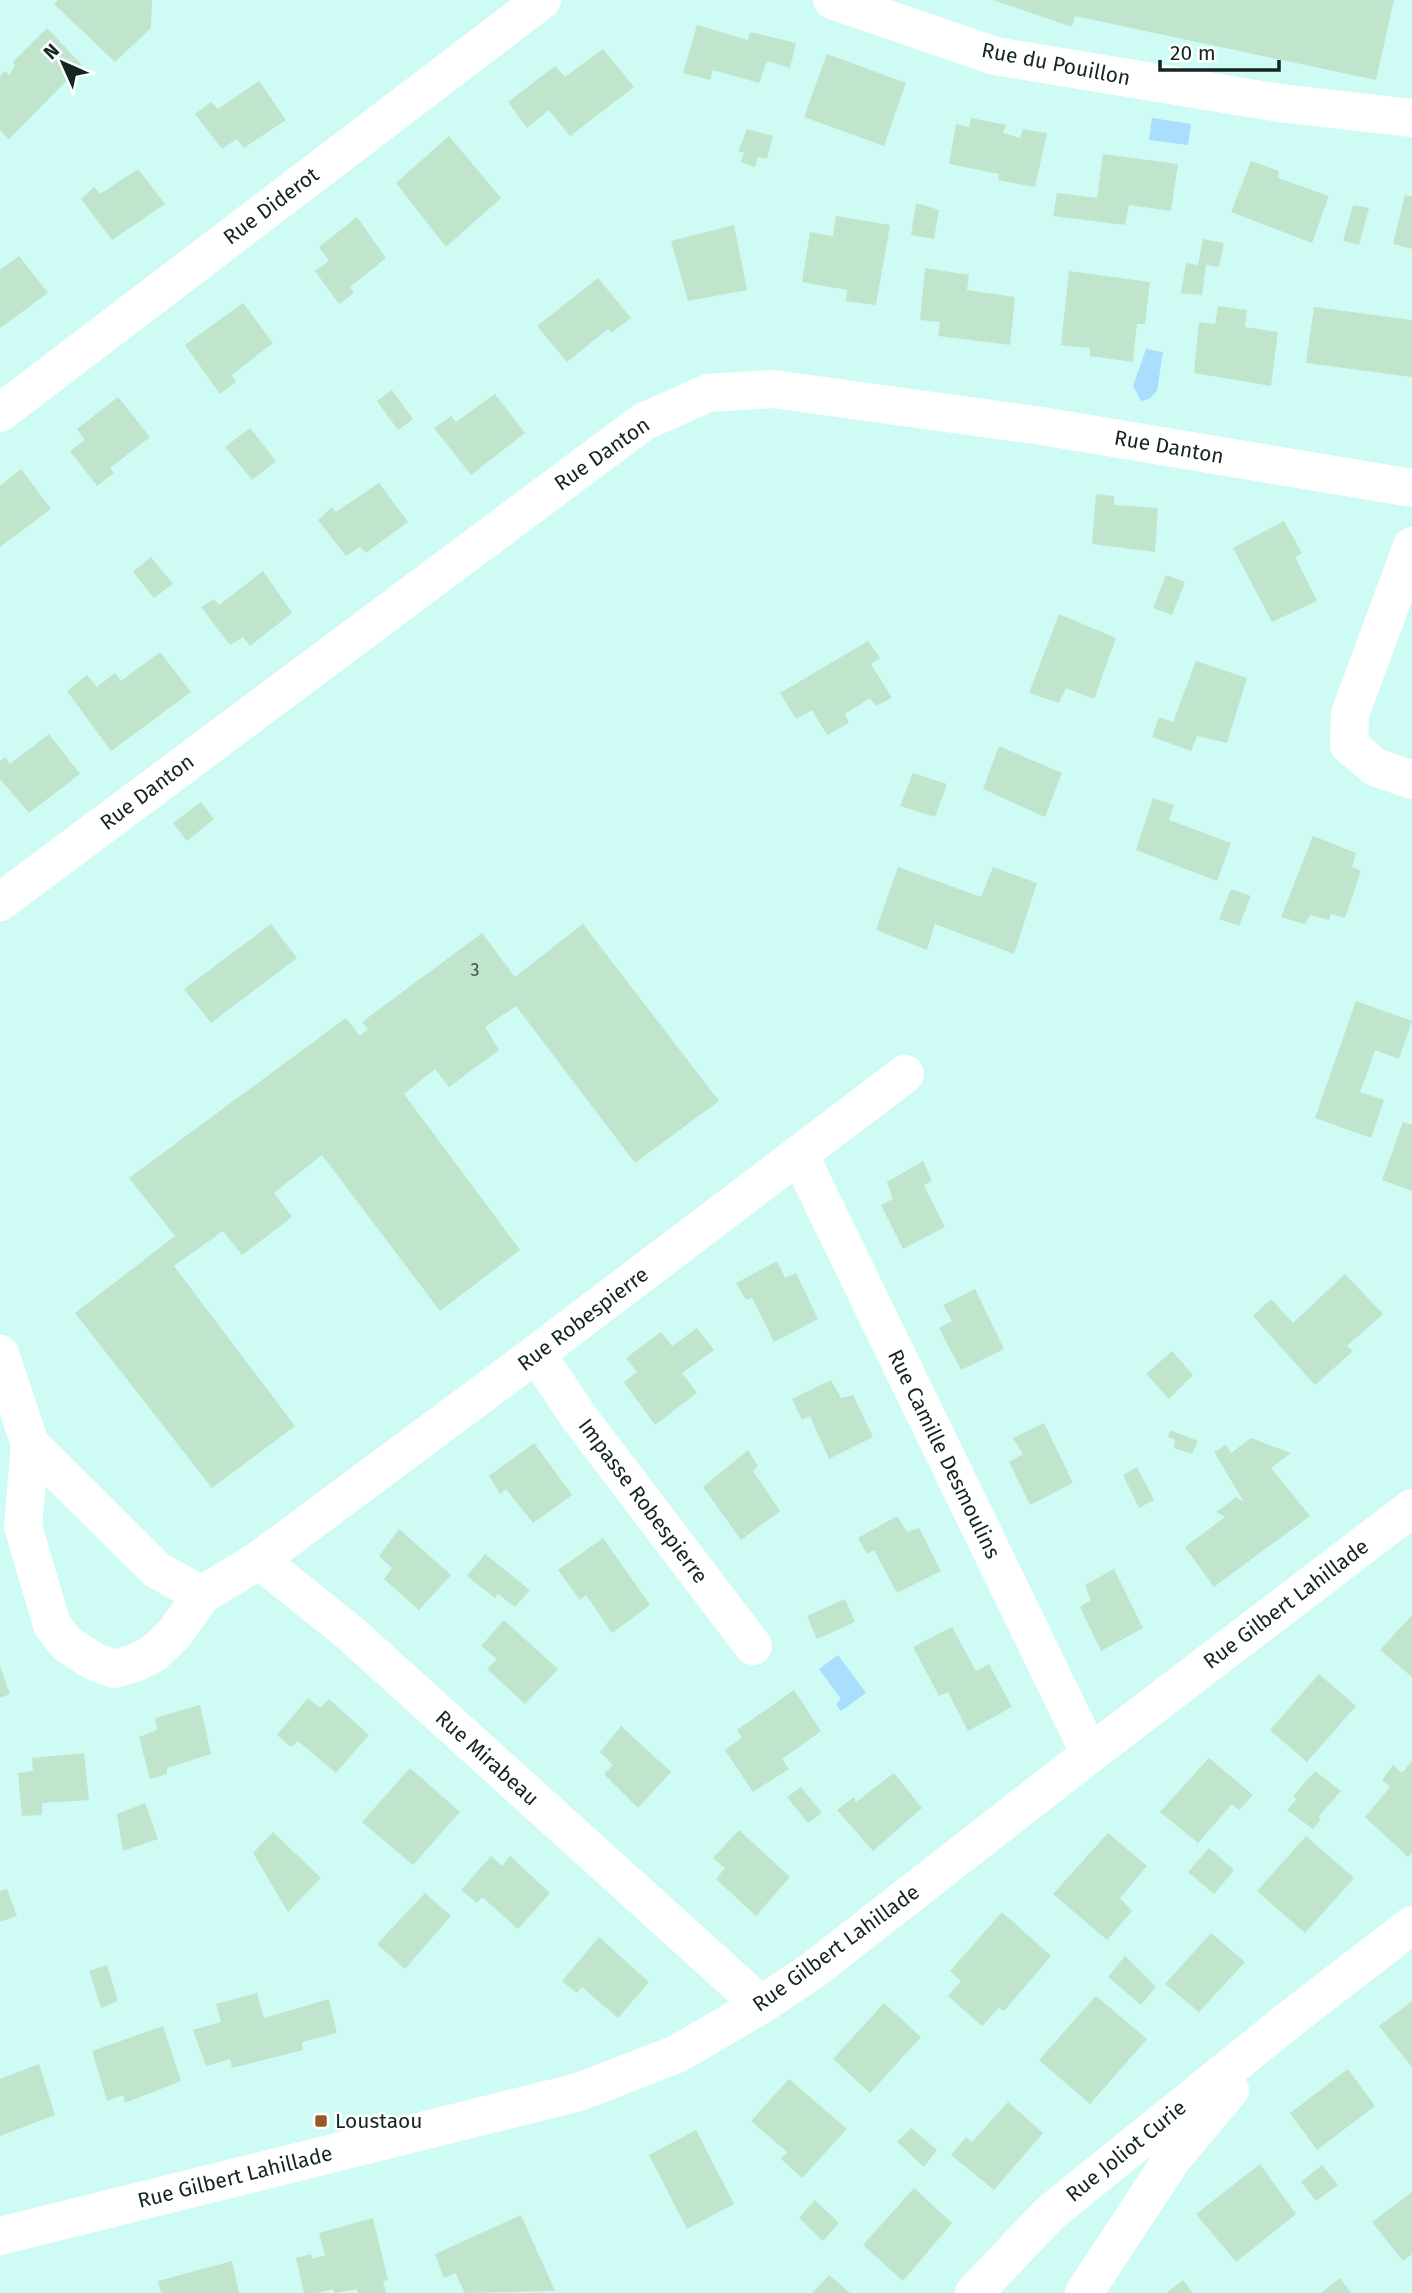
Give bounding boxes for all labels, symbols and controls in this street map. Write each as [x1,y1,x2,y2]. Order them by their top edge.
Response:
north arrow [28,28,98,98]
scale bar [1160,28,1279,72]
street label: Rue du Pouillon [979,37,1133,91]
text: N [39,39,64,64]
text: 20 m [1170,40,1216,66]
street label: Rue Diderot [218,161,324,250]
street label: Rue Danton [549,412,655,496]
street label: Rue Danton [1112,425,1226,469]
street label: Rue Danton [95,748,199,836]
house number: 3 [471,959,479,981]
street label: Rue Robespierre [512,1261,654,1377]
street label: Rue Camille Desmoulins [882,1345,1006,1563]
street label: Impasse Robespierre [573,1414,713,1588]
street label: Rue Gilbert Lahillade [1198,1533,1374,1675]
street label: Rue Mirabeau [430,1705,544,1811]
street label: Rue Gilbert Lahillade [747,1879,925,2017]
street label: Rue Joliot Curie [1061,2095,1191,2207]
place label: Loustaou [335,2108,423,2134]
marker: Loustaou [313,2113,329,2129]
street label: Rue Gilbert Lahillade [135,2140,335,2214]

